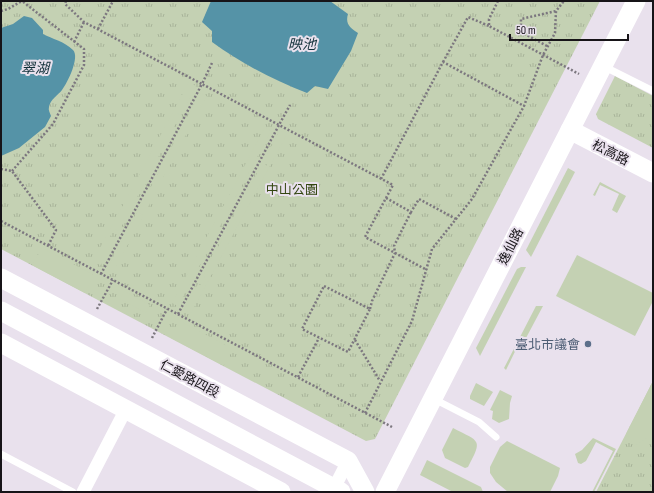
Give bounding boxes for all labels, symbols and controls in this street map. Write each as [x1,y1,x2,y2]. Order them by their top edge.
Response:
scale bar [510,16,628,42]
text: 50 m [516,23,536,38]
water label: 映池 [288,36,318,53]
water label: 翠湖 [21,60,51,77]
street label: 松高路 [590,137,632,169]
park label: 中山公園 [266,182,318,198]
street label: 逸仙路 [495,225,527,267]
place label: 臺北市議會 [515,337,580,353]
marker: 臺北市議會 [583,339,593,349]
street label: 仁愛路四段 [157,357,222,401]

